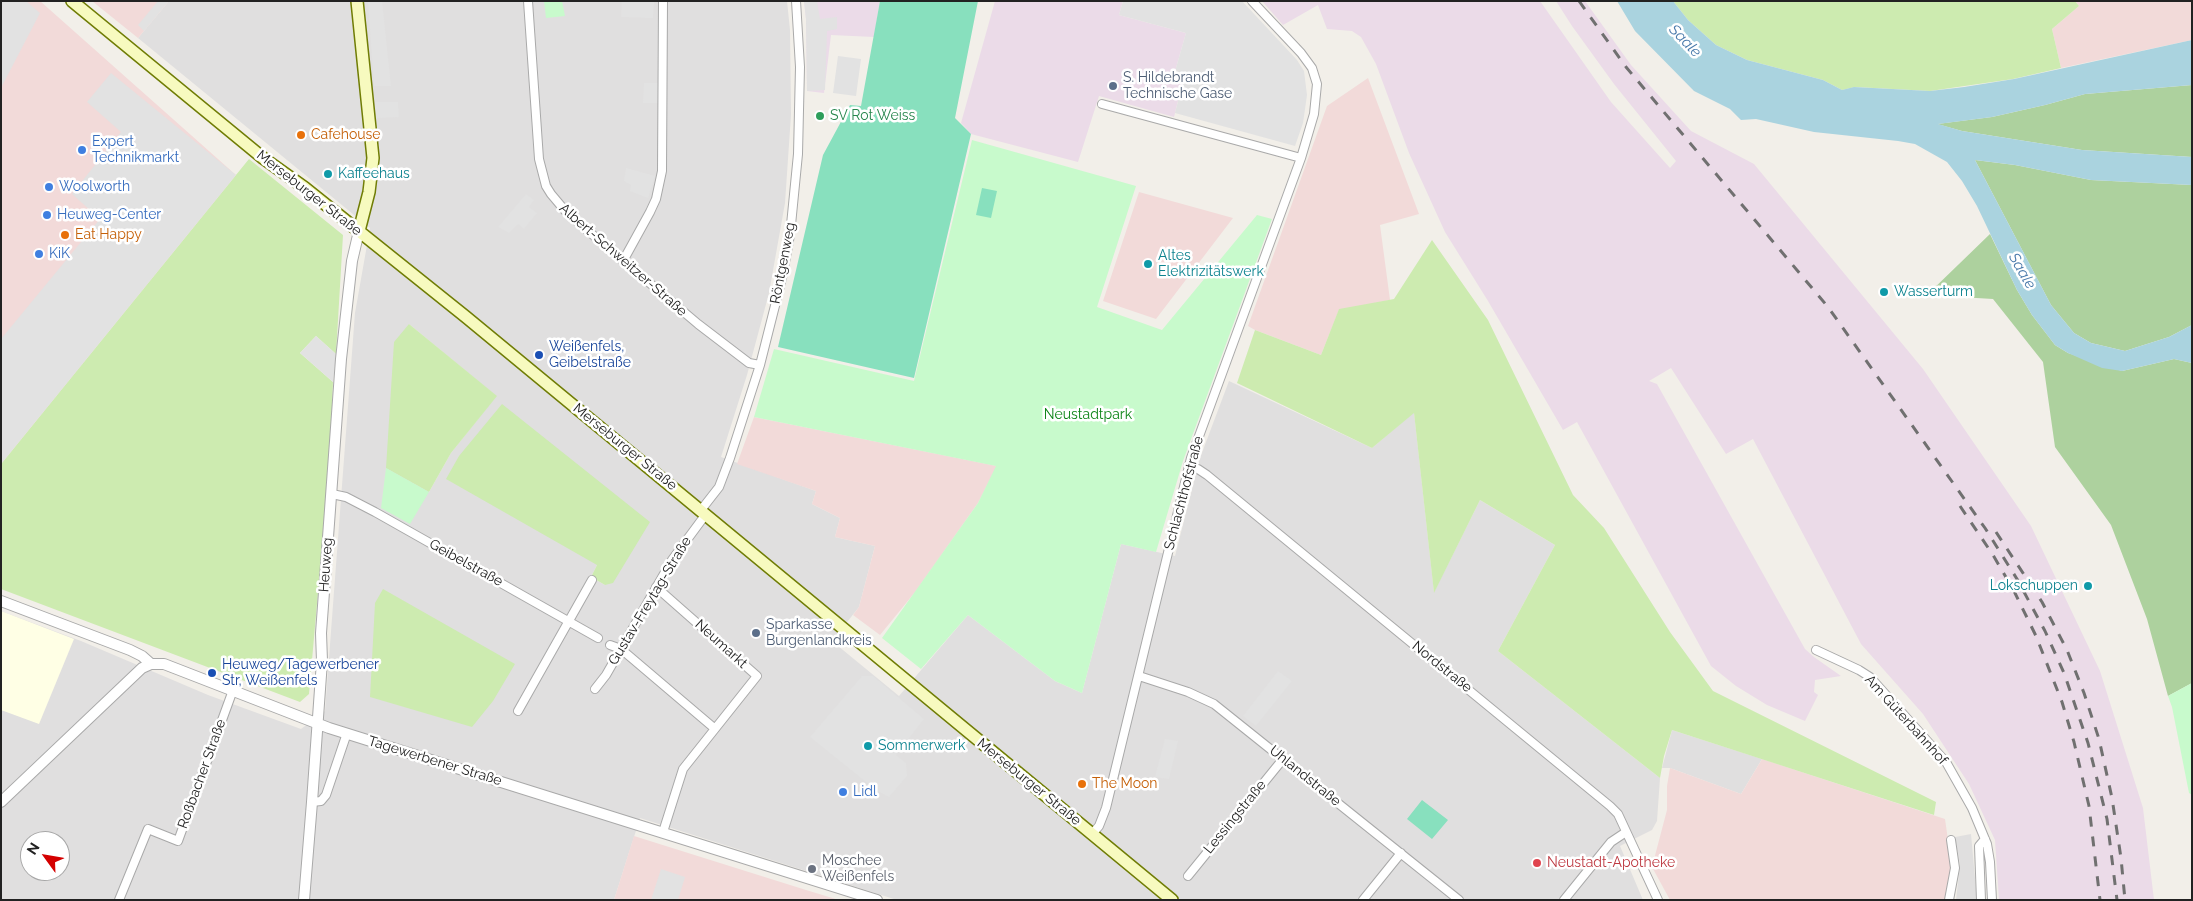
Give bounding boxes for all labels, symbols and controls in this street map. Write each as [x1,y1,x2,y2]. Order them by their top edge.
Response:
water label: Saale [1665,21,1705,61]
place label: S. Hildebrandt Technische Gase [1123,70,1232,102]
marker: S. Hildebrandt Technische Gase [1107,80,1119,92]
place label: SV Rot Weiss [830,108,915,124]
marker: SV Rot Weiss [814,110,826,122]
place label: Cafehouse [311,127,381,143]
marker: Cafehouse [295,129,307,141]
place label: Expert Technikmarkt [92,134,179,166]
marker: Expert Technikmarkt [76,144,88,156]
street label: Merseburger Straße [253,147,365,239]
place label: Kaffeehaus [338,166,410,182]
marker: Kaffeehaus [322,168,334,180]
place label: Woolworth [59,179,130,195]
marker: Woolworth [43,181,55,193]
street label: Albert-Schweitzer-Straße [556,200,690,320]
place label: Heuweg-Center [57,207,161,223]
marker: Heuweg-Center [41,209,53,221]
street label: Röntgenweg [767,221,799,305]
place label: Eat Happy [75,227,142,243]
marker: Eat Happy [59,229,71,241]
place label: KiK [49,246,70,262]
marker: KiK [33,248,45,260]
place label: Altes Elektrizitätswerk [1158,248,1264,280]
water label: Saale [2005,250,2039,292]
marker: Altes Elektrizitätswerk [1142,258,1154,270]
place label: Wasserturm [1894,284,1973,300]
marker: Wasserturm [1878,286,1890,298]
place label: Weißenfels, Geibelstraße [549,339,631,372]
marker: Weißenfels, Geibelstraße [533,349,545,361]
street label: Merseburger Straße [570,400,680,494]
park label: Neustadtpark [1044,407,1132,423]
street label: Schlachthofstraße [1161,434,1207,552]
street label: Gustav-Freytag-Straße [605,534,695,668]
street label: Geibelstraße [426,536,506,590]
street label: Heuweg [316,537,336,593]
place label: Lokschuppen [1990,578,2078,594]
marker: Lokschuppen [2082,580,2094,592]
street label: Neumarkt [691,616,751,672]
place label: Sparkasse Burgenlandkreis [766,617,872,650]
marker: Sparkasse Burgenlandkreis [750,627,762,639]
street label: Nordstraße [1409,638,1475,696]
place label: Heuweg/Tagewerbener Str, Weißenfels [222,657,379,690]
marker: Heuweg/Tagewerbener Str, Weißenfels [206,667,218,679]
street label: Am Güterbahnhof [1861,671,1951,769]
street label: Roßbacher Straße [174,717,230,831]
street label: Tagewerbener Straße [366,733,504,789]
street label: Merseburger Straße [974,735,1084,829]
place label: Sommerwerk [878,738,965,754]
marker: Sommerwerk [862,740,874,752]
street label: Uhlandstraße [1266,742,1344,810]
place label: The Moon [1092,776,1157,792]
street label: Lessingstraße [1200,777,1270,857]
marker: The Moon [1076,778,1088,790]
place label: Lidl [853,784,877,800]
marker: Lidl [837,786,849,798]
north arrow [20,831,70,881]
text: N [24,840,43,857]
place label: Moschee Weißenfels [822,853,894,886]
place label: Neustadt-Apotheke [1547,855,1675,871]
marker: Neustadt-Apotheke [1531,857,1543,869]
marker: Moschee Weißenfels [806,863,818,875]

